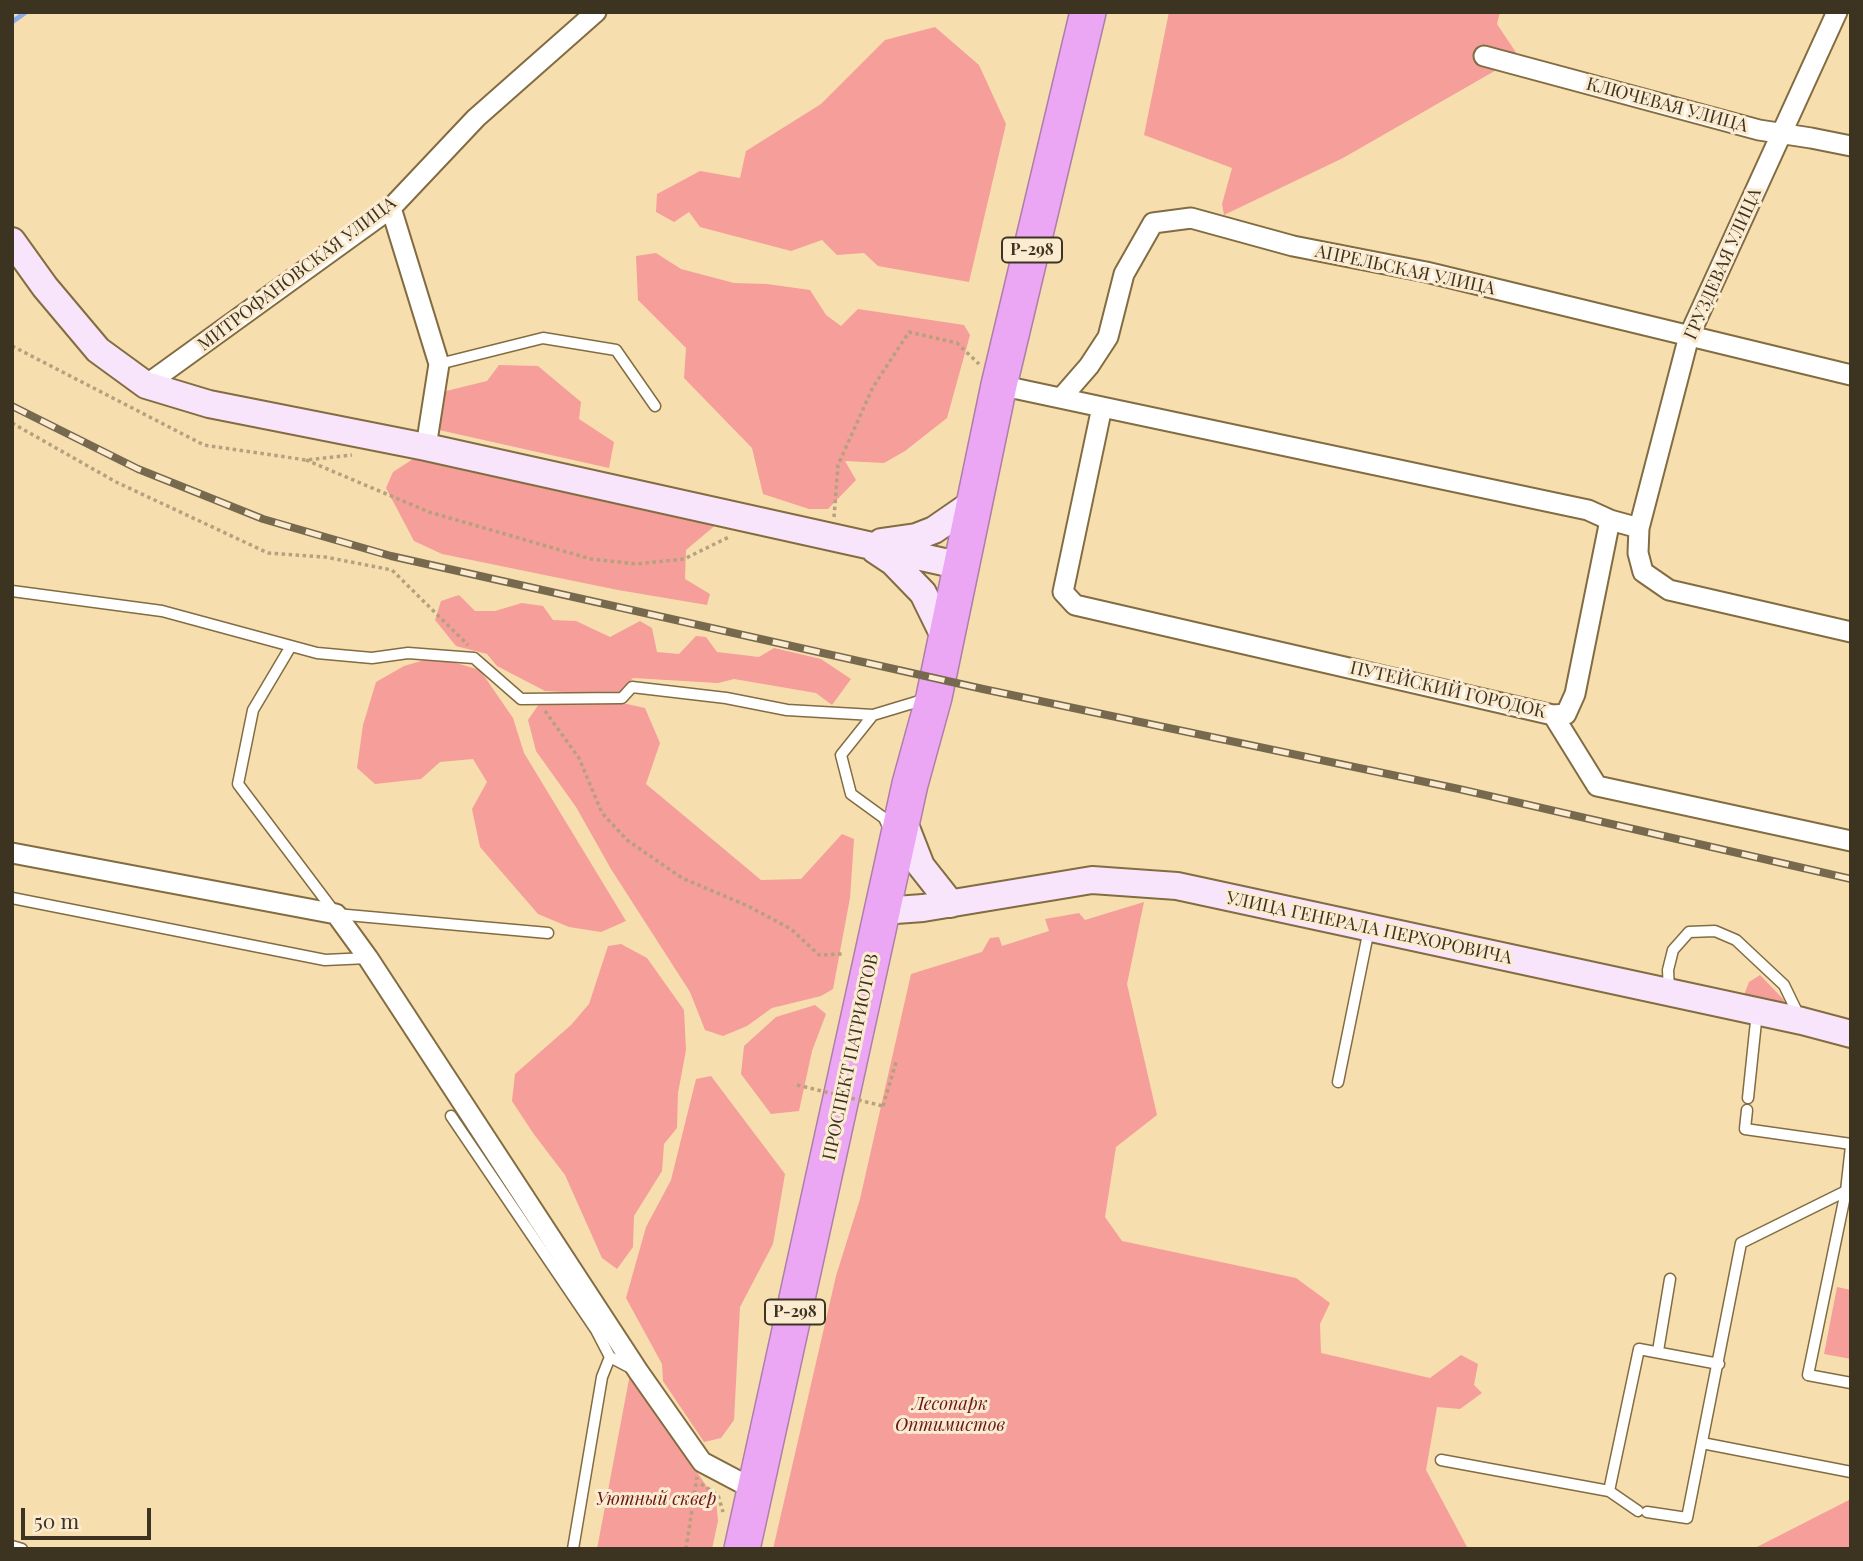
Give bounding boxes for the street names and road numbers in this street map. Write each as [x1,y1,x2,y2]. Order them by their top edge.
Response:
street label: КЛЮЧЕВАЯ УЛИЦА [1584,73,1750,137]
street label: ГРУЗДЕВАЯ УЛИЦА [1680,185,1766,343]
street label: МИТРОФАНОВСКАЯ УЛИЦА [194,192,400,356]
road number: Р-298 [1002,238,1062,262]
street label: АПРЕЛЬСКАЯ УЛИЦА [1313,240,1497,300]
street label: ПУТЕЙСКИЙ ГОРОДОК [1348,657,1548,723]
street label: УЛИЦА ГЕНЕРАЛА ПЕРХОРОВИЧА [1224,887,1514,969]
street label: ПРОСПЕКТ ПАТРИОТОВ [819,952,883,1162]
road number: Р-298 [765,1300,825,1324]

